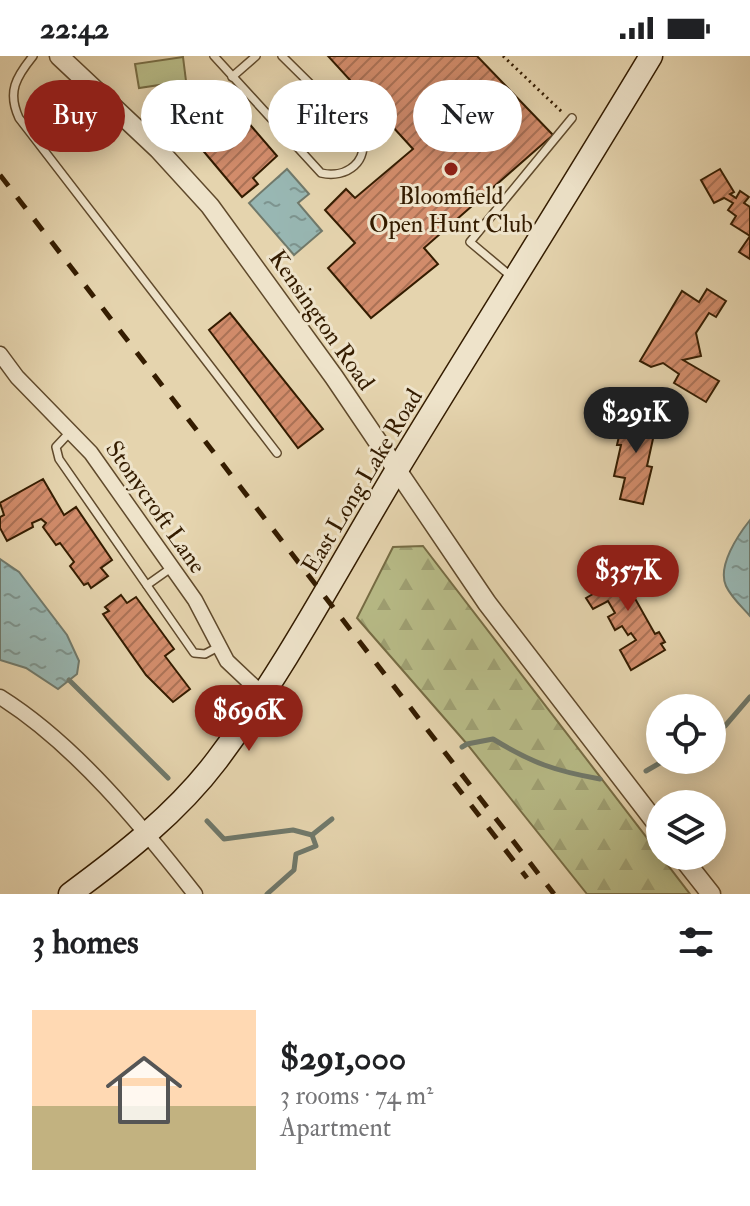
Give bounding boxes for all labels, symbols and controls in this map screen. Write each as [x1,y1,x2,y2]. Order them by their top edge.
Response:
text: 22:42 [40,10,109,47]
chip: Buy [24,80,125,152]
chip: Rent [141,80,252,152]
chip: Filters [268,80,397,152]
chip: New [413,80,522,152]
marker: Bloomfield Open Hunt Club [442,160,460,178]
place label: Bloomfield Open Hunt Club [369,181,533,240]
street label: Kensington Road [262,244,382,397]
street label: East Long Lake Road [295,383,430,579]
pin: $291K [580,387,692,455]
text: $291K [602,397,670,429]
street label: Stonycroft Lane [98,435,213,580]
pin: $357K [572,545,684,613]
text: $357K [595,555,661,587]
pin: $696K [193,685,305,753]
map controls [646,694,726,870]
button: locate [646,694,726,774]
text: $696K [213,695,285,727]
button: layers [646,790,726,870]
icon: filters [674,920,718,964]
text: 3 homes [32,921,139,964]
text: $291,000 [280,1037,406,1080]
icon: home [96,1042,192,1138]
text: 3 rooms · 74 m² [280,1080,433,1112]
text: Apartment [280,1112,391,1144]

